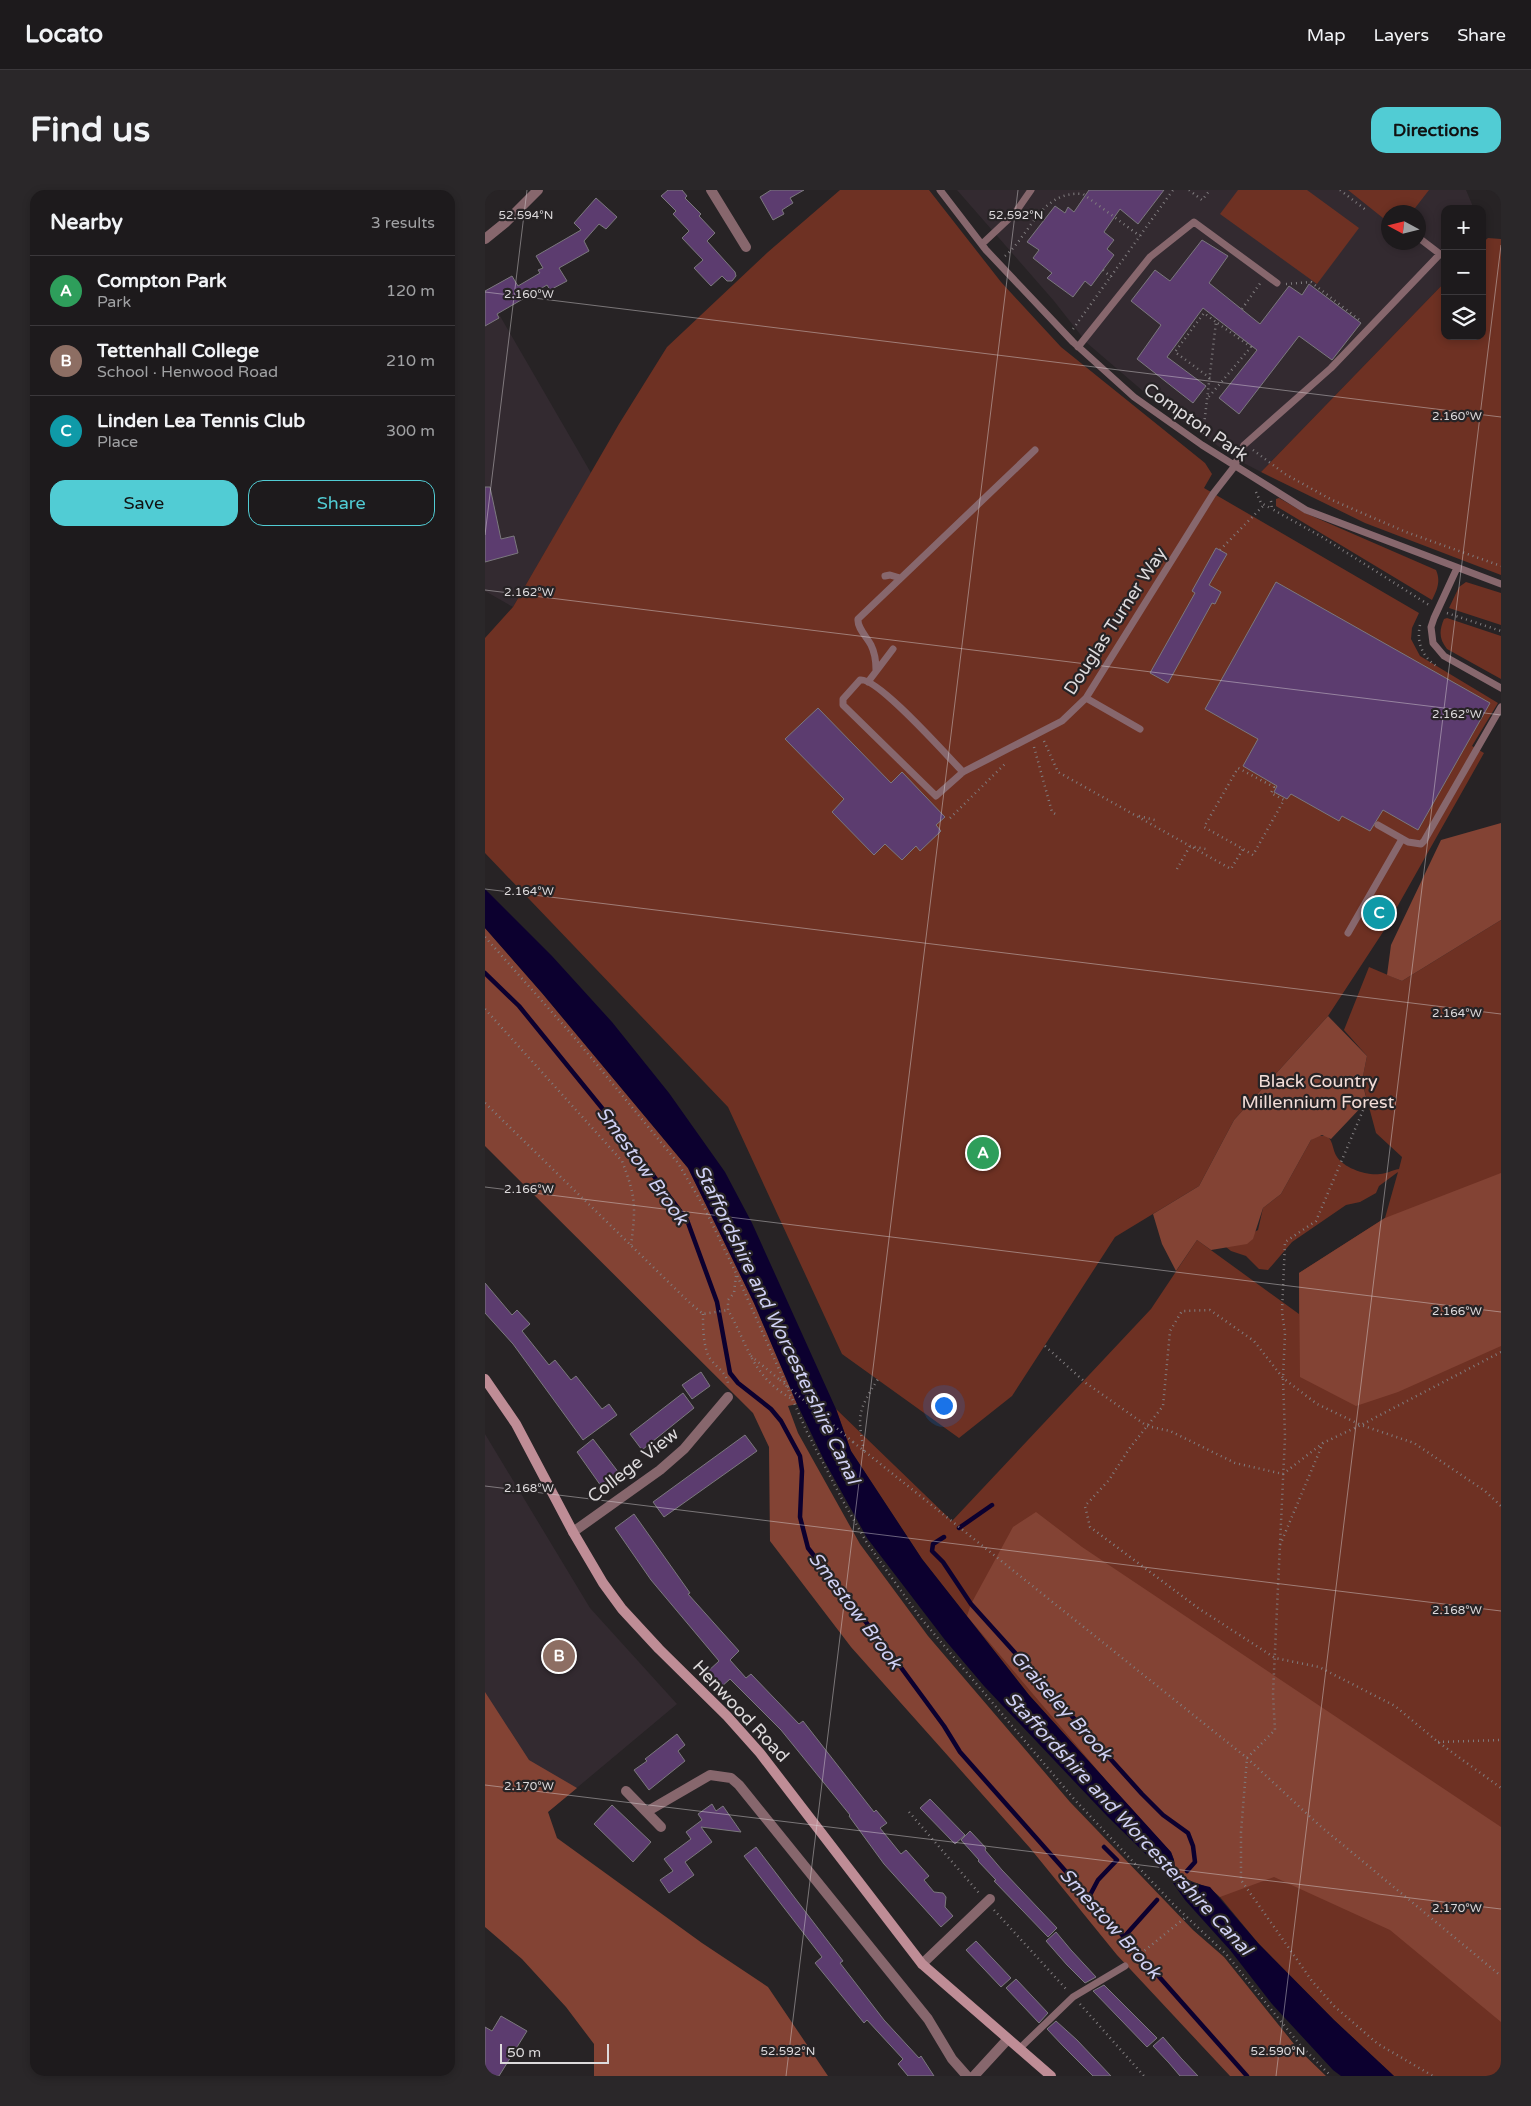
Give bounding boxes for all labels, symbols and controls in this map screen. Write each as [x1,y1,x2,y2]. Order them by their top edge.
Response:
text: Locato [25,20,103,49]
text: Map [1307,24,1346,46]
text: Layers [1374,24,1429,46]
text: Share [1457,24,1506,46]
button: Directions [1371,107,1501,153]
text: Find us [30,109,150,151]
north arrow [1381,205,1426,250]
map controls [1441,205,1486,340]
button: + [1441,205,1486,250]
text: 52.594°N [499,208,553,222]
text: 52.592°N [989,208,1043,222]
text: Nearby [50,210,123,235]
text: 3 results [371,213,435,233]
button: − [1441,250,1486,295]
text: Compton Park [97,270,227,292]
text: A [60,281,72,301]
text: 120 m [386,281,435,301]
text: 2.160°W [504,287,554,301]
text: Park [97,292,131,312]
button: layers [1441,295,1486,340]
text: Tettenhall College [97,340,259,362]
text: B [60,351,72,371]
text: 210 m [386,351,435,371]
text: School · Henwood Road [97,362,278,382]
street label: Compton Park [1139,378,1253,466]
text: 2.160°W [1432,409,1482,423]
text: Linden Lea Tennis Club [97,410,305,432]
text: C [60,421,72,441]
text: 300 m [386,421,435,441]
text: Place [97,432,138,452]
button: Save [50,480,238,526]
button: Share [248,480,435,526]
street label: Douglas Turner Way [1059,543,1171,699]
text: 2.162°W [504,585,554,599]
text: 2.162°W [1432,707,1482,721]
text: 2.164°W [504,884,554,898]
pin: C [1363,894,1395,932]
text: 2.164°W [1432,1006,1482,1020]
park label: Black Country Millennium Forest [1242,1070,1395,1113]
water label: Smestow Brook [592,1102,693,1230]
pin: A [967,1134,999,1172]
water label: Staffordshire and Worcestershire Canal [690,1162,865,1489]
text: 2.166°W [504,1182,554,1196]
text: 2.166°W [1432,1304,1482,1318]
your location [931,1393,957,1419]
street label: College View [583,1423,683,1507]
text: 2.168°W [504,1481,554,1495]
water label: Smestow Brook [804,1548,907,1675]
text: 2.168°W [1432,1603,1482,1617]
pin: B [543,1637,575,1675]
water label: Graiseley Brook [1006,1646,1118,1767]
street label: Henwood Road [688,1655,794,1767]
water label: Staffordshire and Worcestershire Canal [1000,1688,1258,1961]
text: 2.170°W [504,1779,554,1793]
water label: Smestow Brook [1055,1864,1167,1985]
text: 2.170°W [1432,1901,1482,1915]
scale bar [500,2041,609,2064]
text: 50 m [507,2044,541,2061]
text: 52.592°N [761,2044,815,2058]
text: 52.590°N [1251,2044,1305,2058]

